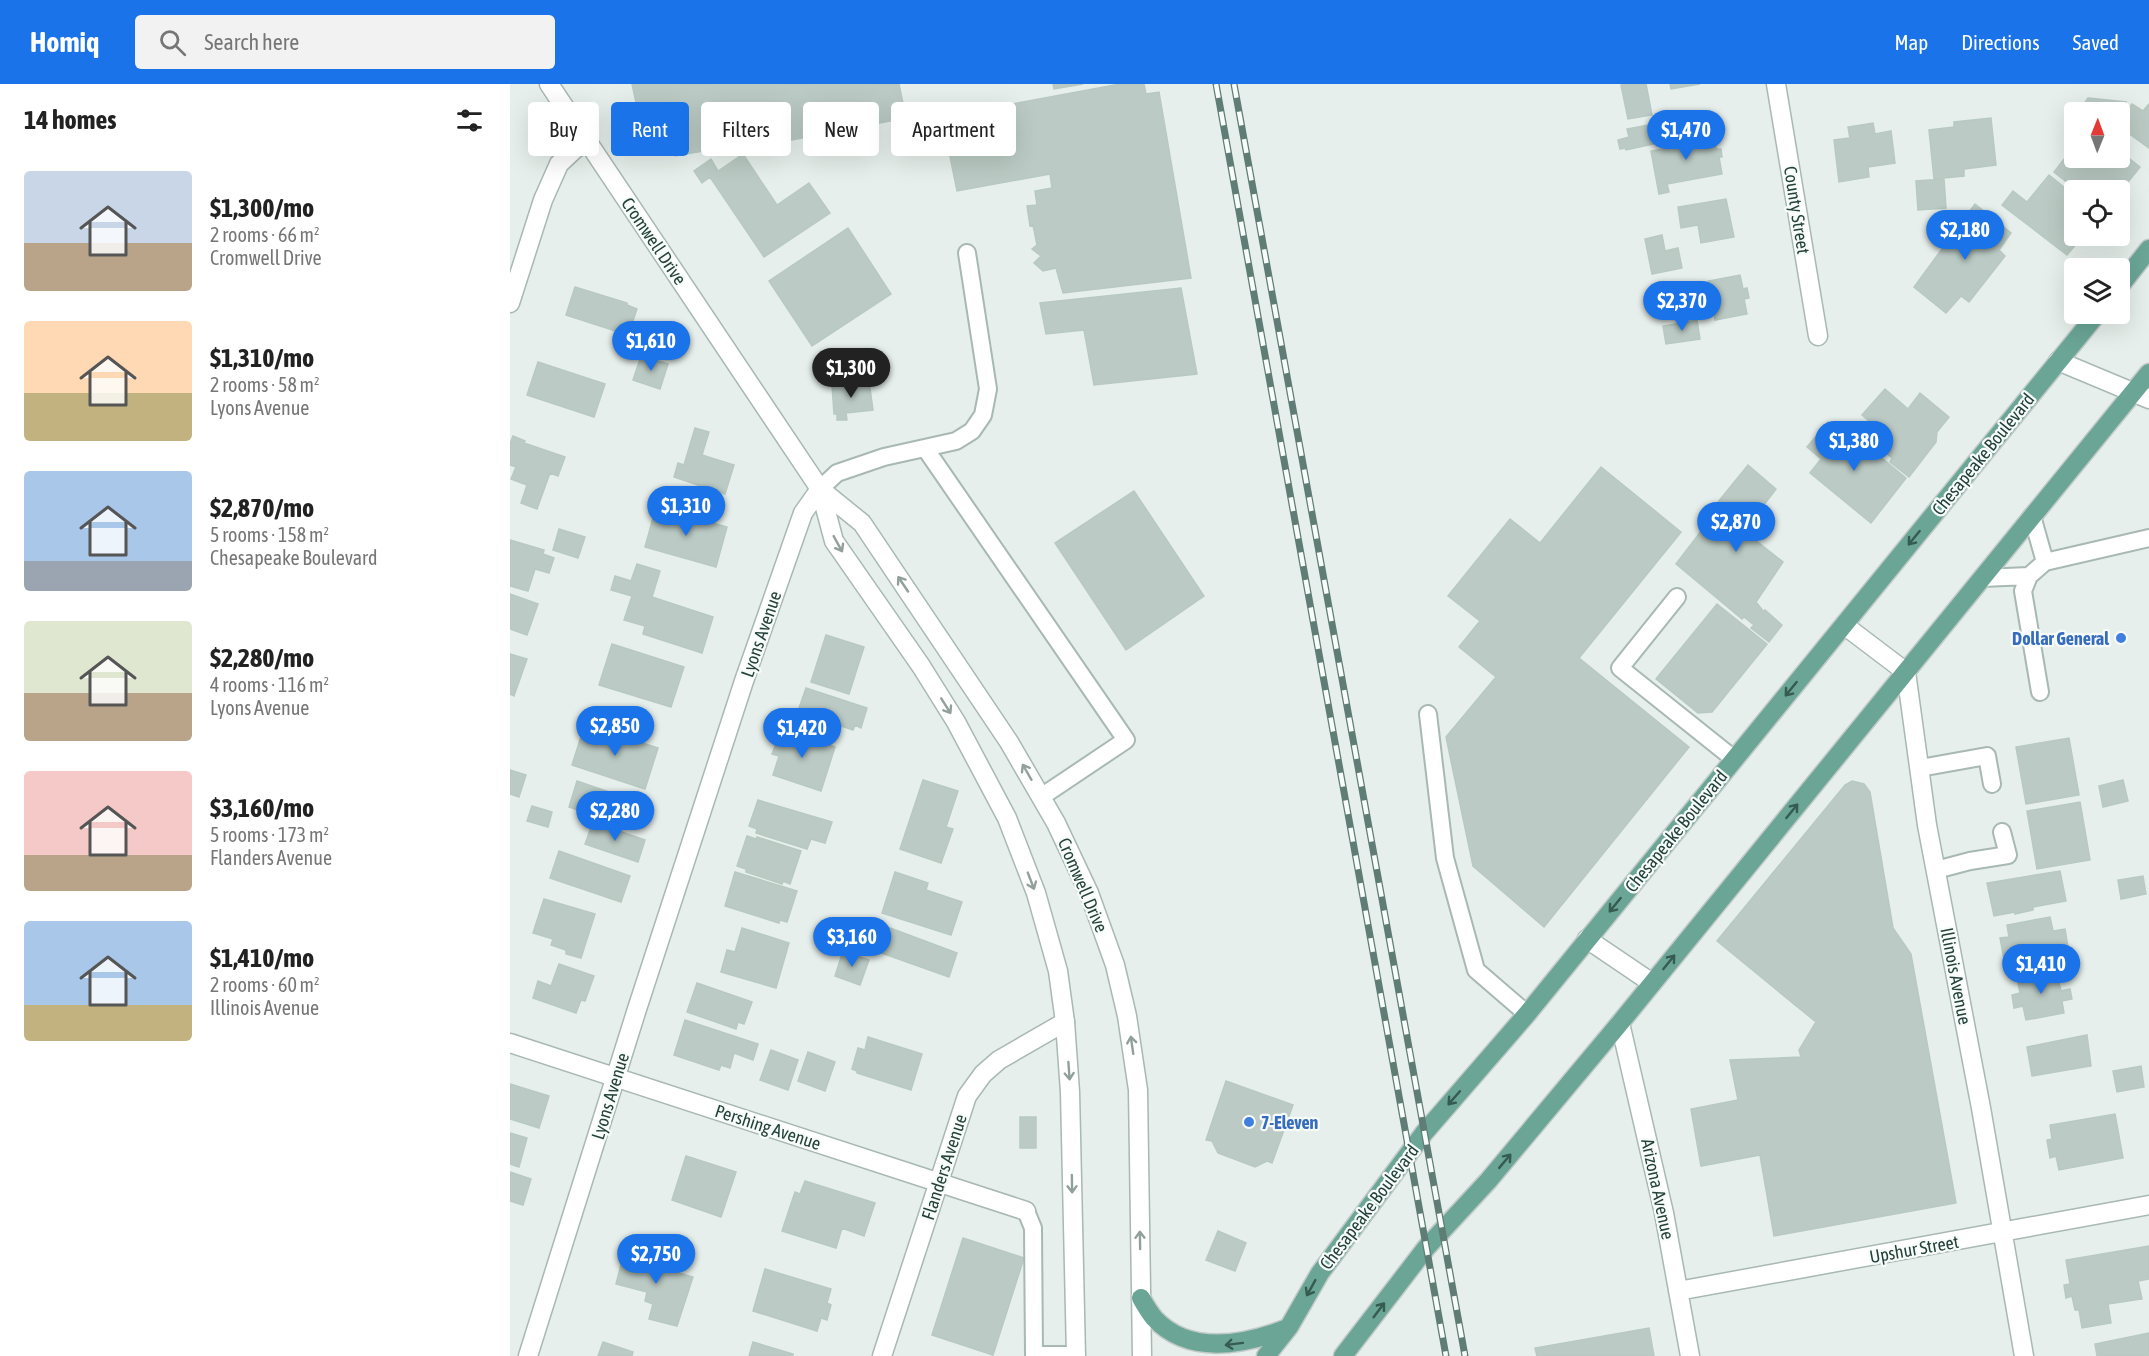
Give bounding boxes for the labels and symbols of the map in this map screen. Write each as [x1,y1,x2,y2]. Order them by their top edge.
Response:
north arrow [2064,102,2130,168]
pin: $1,470 [1637,110,1735,161]
street label: County Street [1780,165,1814,255]
street label: Cromwell Drive [617,193,691,289]
pin: $2,180 [1916,210,2014,261]
pin: $2,370 [1633,281,1731,332]
pin: $1,610 [602,321,700,372]
pin: $1,300 [802,348,900,399]
street label: Chesapeake Boulevard [1927,389,2039,519]
pin: $1,380 [1805,421,1903,472]
pin: $1,310 [637,486,735,537]
pin: $2,870 [1687,502,1785,553]
one-way arrow [1908,530,1921,546]
one-way arrow [832,535,844,552]
one-way arrow [896,576,908,593]
street label: Lyons Avenue [737,588,785,680]
place label: Dollar General [2012,628,2109,649]
marker: Dollar General [2114,631,2128,645]
one-way arrow [1785,681,1798,697]
one-way arrow [940,697,952,714]
pin: $2,850 [566,706,664,757]
pin: $1,420 [753,708,851,759]
one-way arrow [1020,764,1032,781]
street label: Chesapeake Boulevard [1620,766,1732,896]
pin: $2,280 [566,791,664,842]
one-way arrow [1786,803,1799,819]
street label: Cromwell Drive [1054,835,1112,935]
one-way arrow [1027,871,1038,889]
one-way arrow [1608,897,1621,913]
pin: $3,160 [803,917,901,968]
street label: Illinois Avenue [1936,926,1976,1026]
pin: $1,410 [1992,944,2090,995]
one-way arrow [1662,955,1676,970]
one-way arrow [1126,1036,1137,1056]
street label: Lyons Avenue [587,1050,633,1142]
one-way arrow [1063,1060,1074,1080]
one-way arrow [1447,1090,1461,1105]
street label: Pershing Avenue [712,1100,824,1154]
street label: Flanders Avenue [917,1112,971,1222]
place label: 7-Eleven [1261,1112,1319,1133]
marker: 7-Eleven [1242,1115,1256,1129]
street label: Arizona Avenue [1637,1137,1679,1241]
street label: Chesapeake Boulevard [1315,1140,1423,1274]
one-way arrow [1498,1153,1511,1169]
one-way arrow [1066,1174,1078,1194]
one-way arrow [1135,1230,1146,1250]
street label: Upshur Street [1868,1231,1960,1267]
pin: $2,750 [607,1234,705,1285]
one-way arrow [1305,1279,1317,1296]
one-way arrow [1372,1302,1385,1318]
one-way arrow [1224,1339,1244,1350]

